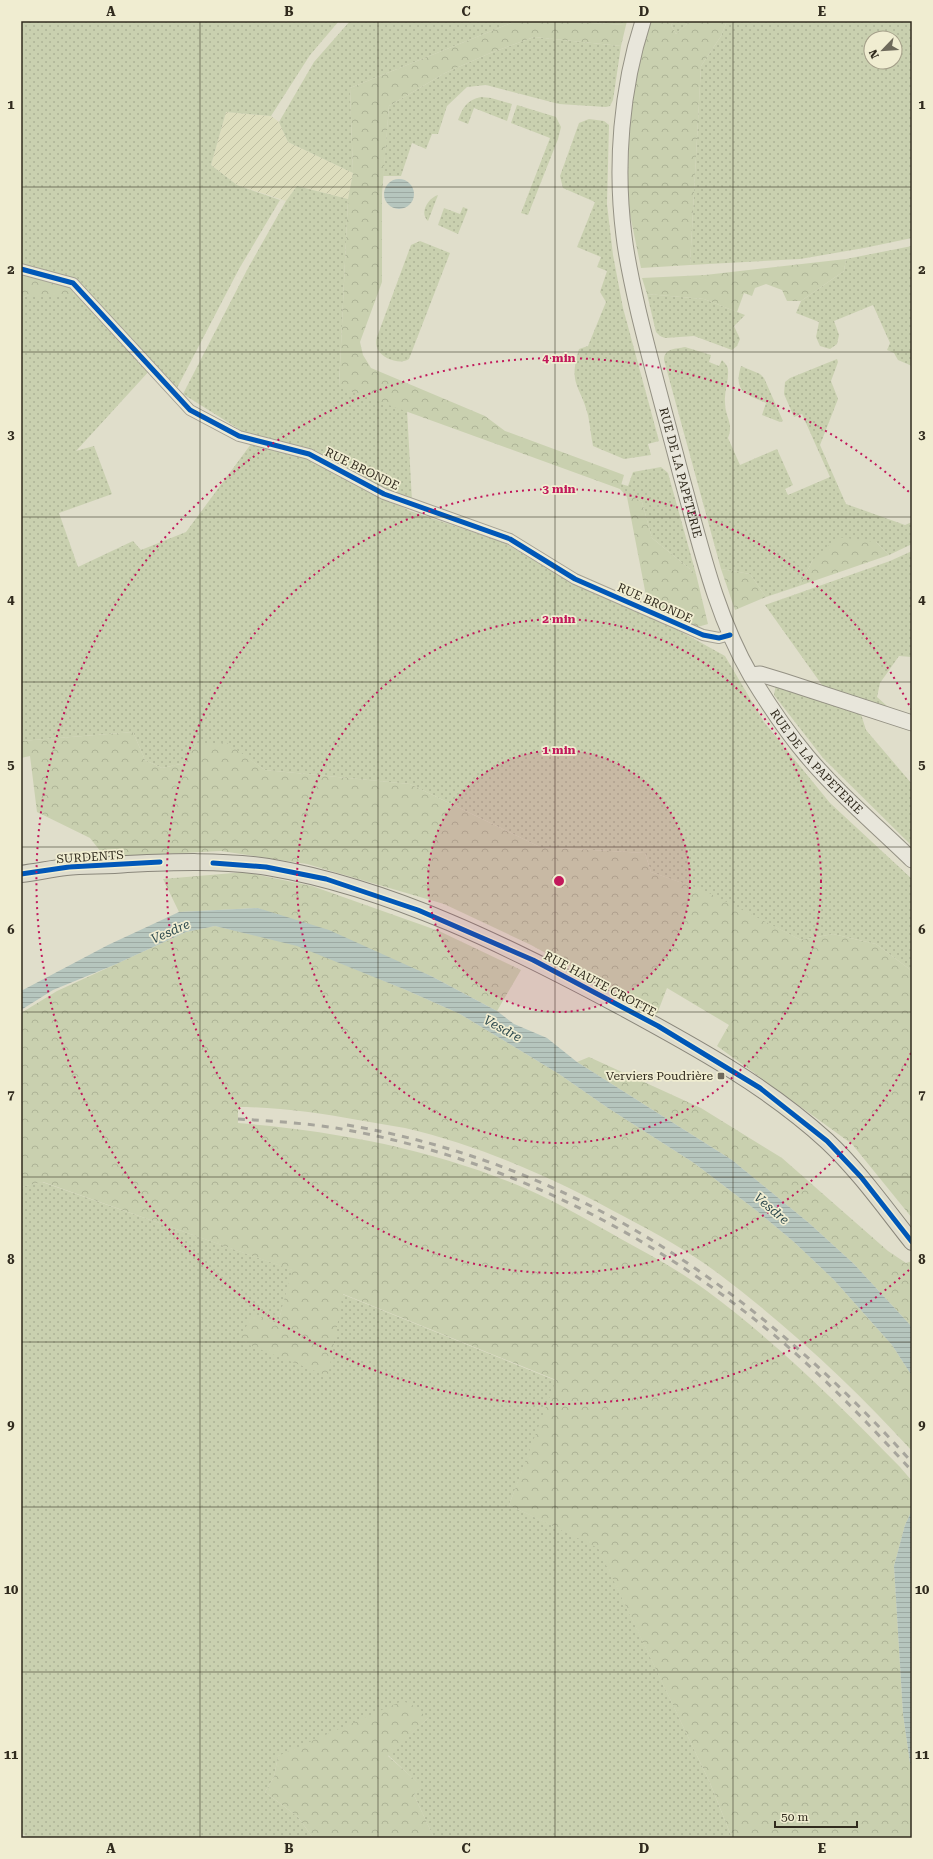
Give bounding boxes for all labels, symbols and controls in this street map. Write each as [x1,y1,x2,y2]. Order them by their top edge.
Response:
text: A [106,4,116,19]
text: B [284,4,294,19]
text: C [461,4,471,19]
text: D [639,4,649,19]
text: E [818,4,826,19]
north arrow [863,30,903,70]
text: N [866,47,882,61]
text: 1 [7,97,15,112]
text: 1 [918,97,926,112]
text: 2 [7,262,15,277]
text: 2 [918,262,926,277]
text: 4 min [542,351,576,365]
street label: RUE DE LA PAPETERIE [656,406,705,540]
text: 3 [7,427,15,442]
text: 3 [918,427,926,442]
street label: RUE BRONDE [323,445,401,493]
text: 3 min [542,482,576,496]
street label: RUE BRONDE [615,580,695,626]
text: 4 [7,592,15,607]
text: 4 [918,592,926,607]
text: 2 min [542,612,576,626]
street label: RUE DE LA PAPETERIE [767,707,866,817]
text: 1 min [542,743,576,757]
text: 5 [7,757,15,772]
text: 5 [918,757,926,772]
street label: SURDENTS [56,848,124,866]
centre of rings [552,874,566,888]
water label: Vesdre [149,916,192,947]
text: 6 [7,922,15,937]
text: 6 [918,922,926,937]
street label: RUE HAUTE CROTTE [542,948,658,1020]
water label: Vesdre [481,1012,525,1045]
place label: Verviers Poudrière [606,1069,713,1083]
marker: Verviers Poudrière [716,1071,726,1081]
text: 7 [7,1087,15,1102]
text: 7 [918,1087,926,1102]
water label: Vesdre [751,1190,792,1227]
text: 8 [7,1252,15,1267]
text: 8 [918,1252,926,1267]
text: 9 [7,1417,15,1432]
text: 9 [918,1417,926,1432]
text: 10 [4,1582,18,1597]
text: 10 [915,1582,929,1597]
text: 11 [4,1747,18,1762]
text: 11 [915,1747,929,1762]
scale bar [775,1803,857,1829]
text: 50 m [781,1810,808,1824]
text: A [106,1841,116,1856]
text: B [284,1841,294,1856]
text: C [461,1841,471,1856]
text: D [639,1841,649,1856]
text: E [818,1841,826,1856]

